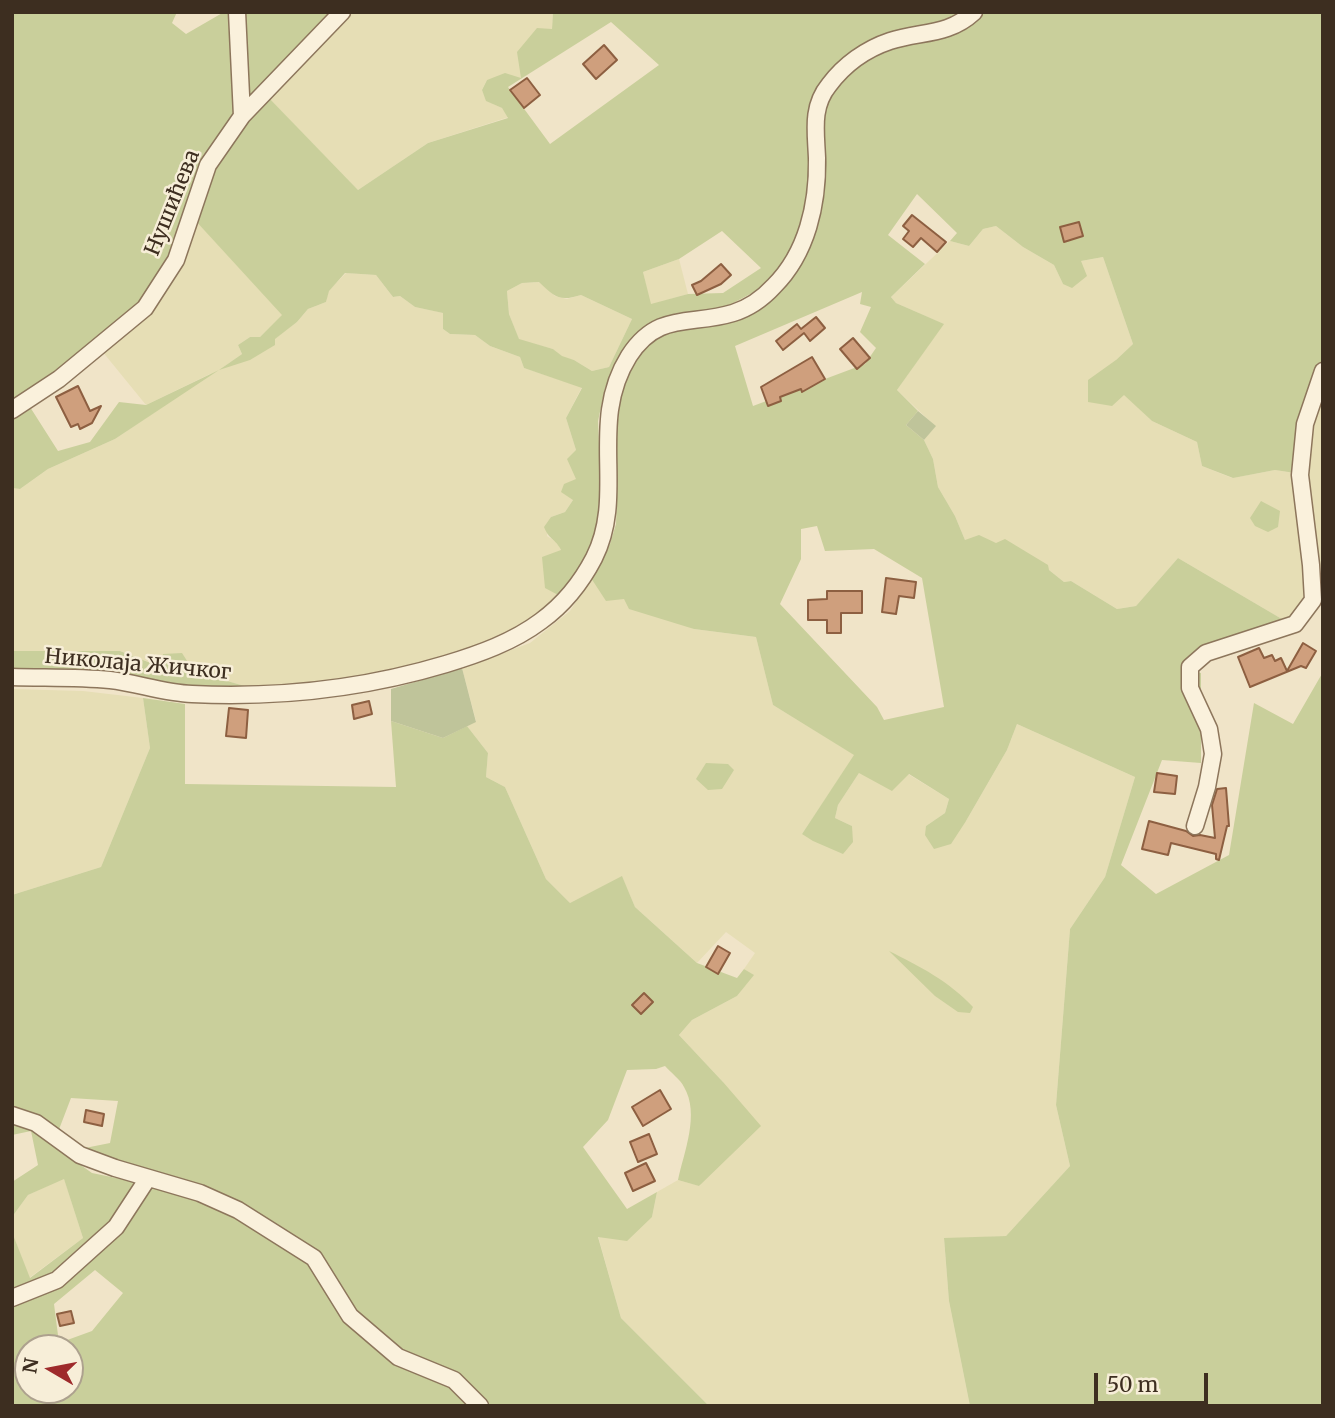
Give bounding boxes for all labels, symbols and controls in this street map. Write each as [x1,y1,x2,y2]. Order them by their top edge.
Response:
street label: Нушићева [140,146,206,260]
street label: Николаја Жичког [44,644,232,686]
north arrow [14,1334,84,1404]
text: N [17,1356,43,1375]
scale bar [1097,1358,1211,1402]
text: 50 m [1107,1371,1158,1398]

